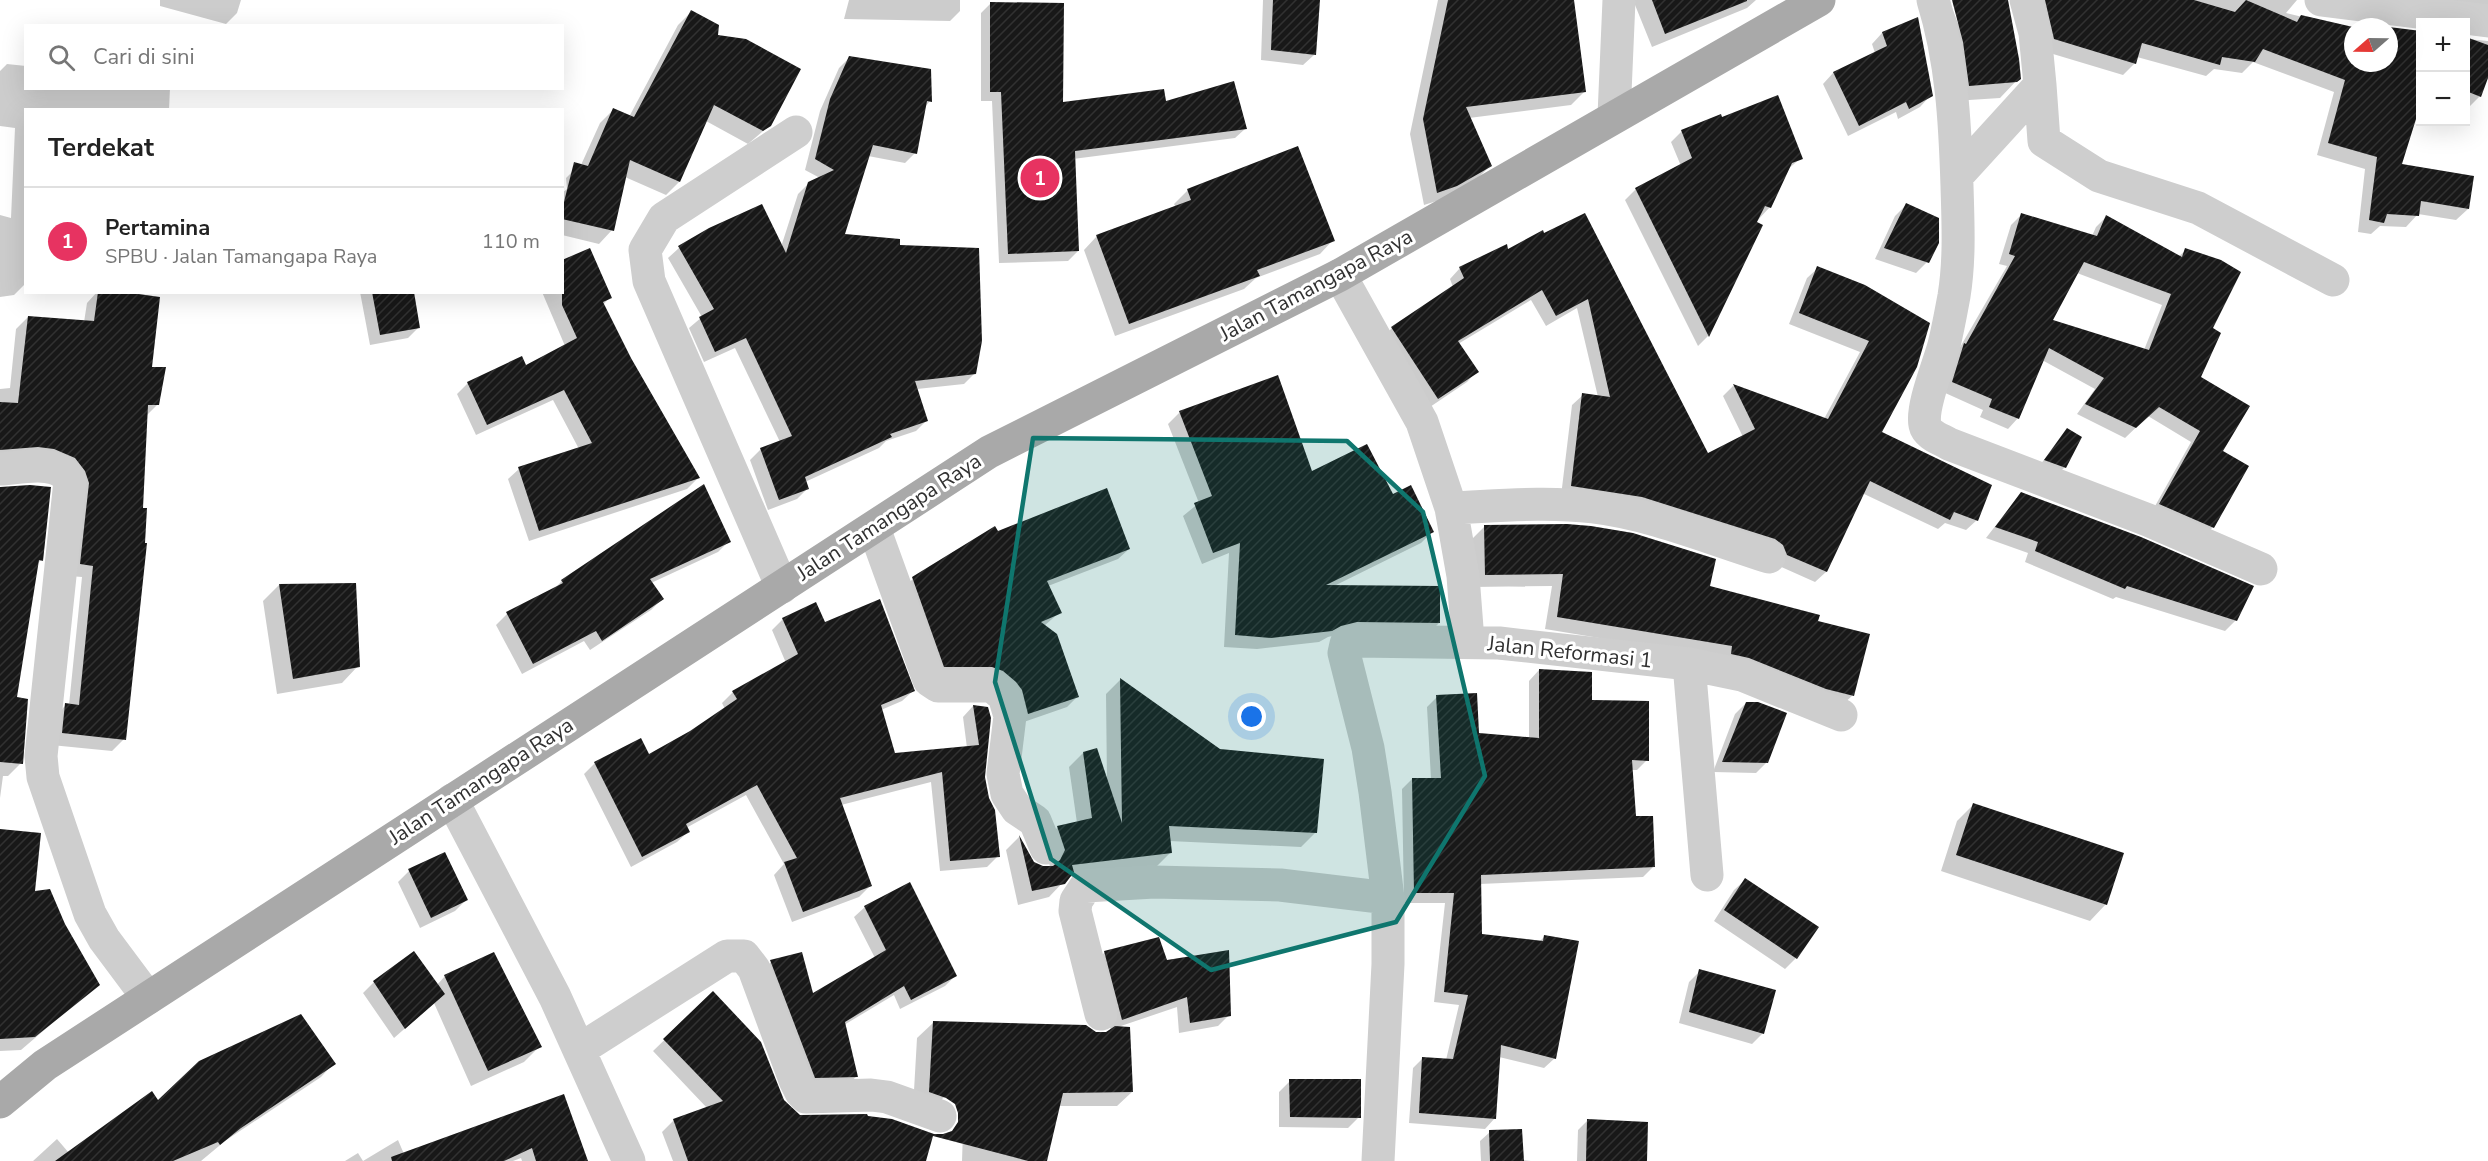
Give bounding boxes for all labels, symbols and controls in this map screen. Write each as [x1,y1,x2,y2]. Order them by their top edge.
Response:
north arrow [2344,18,2398,72]
map controls [2416,18,2470,126]
button: + [2416,18,2470,72]
search box [24,24,564,90]
icon: search [45,41,78,74]
text: Cari di sini [93,42,195,72]
button: − [2416,72,2470,126]
text: Terdekat [48,130,154,165]
pin: 1 [1020,156,1060,201]
text: Pertamina [105,213,210,243]
street label: Jalan Tamangapa Raya [1214,222,1417,348]
text: 1 [62,228,74,255]
text: 110 m [482,228,540,255]
text: SPBU · Jalan Tamangapa Raya [105,243,377,270]
street label: Jalan Tamangapa Raya [790,447,987,588]
street label: Jalan Reformasi 1 [1485,629,1654,675]
your location [1237,702,1266,731]
street label: Jalan Tamangapa Raya [382,711,579,852]

